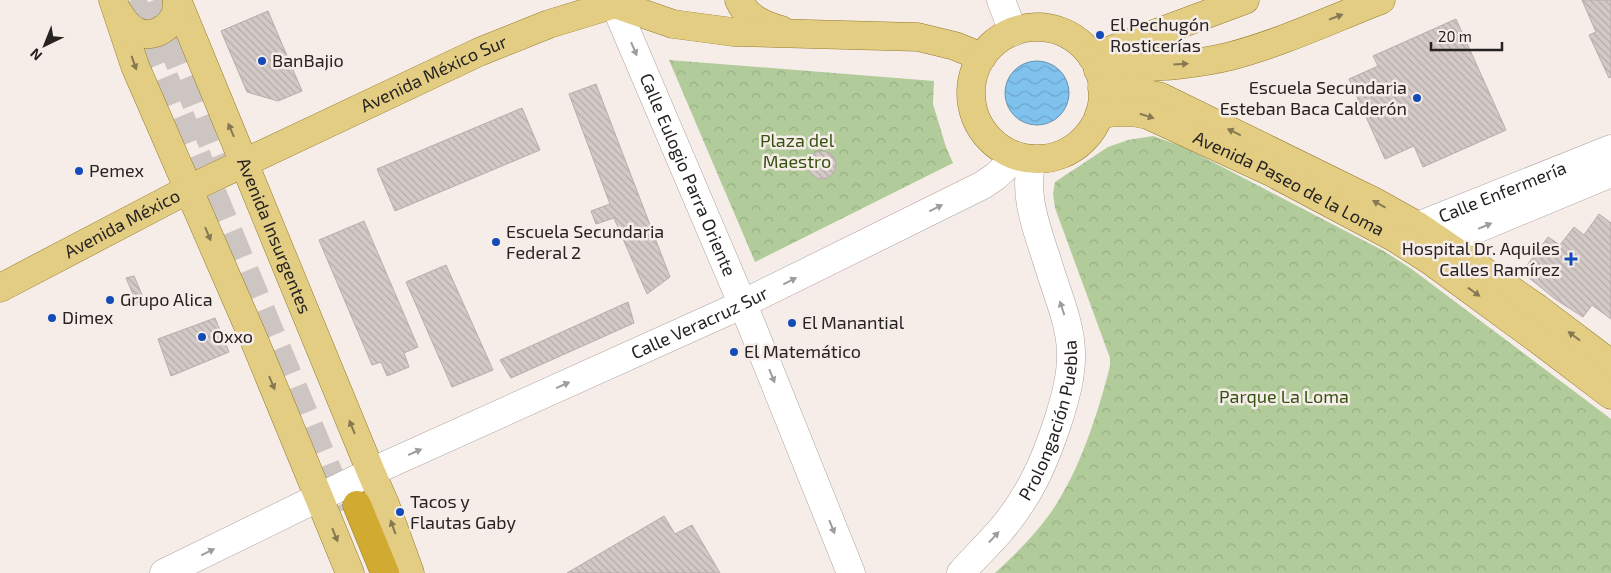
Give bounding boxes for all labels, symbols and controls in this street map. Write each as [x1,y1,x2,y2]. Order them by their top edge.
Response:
place label: El Pechugón Rosticerías [1110,13,1209,56]
one-way arrow [1329,13,1343,21]
north arrow [20,20,70,70]
scale bar [1431,20,1502,52]
text: 20 m [1438,27,1472,45]
marker: El Pechugón Rosticerías [1094,29,1106,41]
street label: Avenida México Sur [357,30,510,116]
one-way arrow [630,42,638,56]
text: N [26,45,45,65]
place label: BanBajio [272,49,344,71]
one-way arrow [131,55,138,70]
marker: BanBajio [256,55,268,67]
one-way arrow [1174,60,1190,68]
street label: Calle Eulogio Parra Oriente [635,70,741,279]
place label: Escuela Secundaria Esteban Baca Calderón [1220,76,1407,119]
marker: Escuela Secundaria Esteban Baca Calderón [1411,92,1423,104]
one-way arrow [1140,112,1155,120]
one-way arrow [227,123,235,137]
street label: Avenida Paseo de la Loma [1190,126,1388,240]
one-way arrow [1227,128,1241,136]
park label: Plaza del Maestro [760,129,835,172]
street label: Avenida Insurgentes [233,154,317,317]
street label: Calle Enfermería [1435,156,1569,227]
place label: Pemex [89,159,145,181]
marker: Pemex [73,165,85,177]
street label: Avenida México [60,184,183,262]
one-way arrow [1373,200,1386,209]
one-way arrow [929,204,943,212]
place label: Escuela Secundaria Federal 2 [506,220,664,263]
one-way arrow [1477,222,1492,229]
one-way arrow [205,227,213,241]
marker: Escuela Secundaria Federal 2 [490,236,502,248]
place label: Hospital Dr. Aquiles Calles Ramírez [1402,237,1560,280]
marker: Hospital Dr. Aquiles Calles Ramírez [1564,252,1578,266]
one-way arrow [783,277,798,285]
street label: Calle Veracruz Sur [627,281,771,363]
one-way arrow [1467,287,1481,297]
place label: Grupo Alica [120,288,213,310]
marker: Grupo Alica [104,294,116,306]
one-way arrow [1058,300,1066,315]
place label: Dimex [62,306,114,328]
place label: El Manantial [802,311,905,333]
marker: Dimex [46,312,58,324]
marker: El Manantial [786,317,798,329]
place label: Oxxo [212,325,253,347]
marker: Oxxo [196,331,208,343]
one-way arrow [1567,331,1581,341]
street label: Prolongación Puebla [1013,339,1081,504]
place label: El Matemático [744,340,861,362]
marker: El Matemático [728,346,740,358]
one-way arrow [768,369,776,384]
one-way arrow [269,376,277,390]
one-way arrow [556,381,570,389]
park label: Parque La Loma [1219,385,1349,407]
one-way arrow [348,419,355,434]
one-way arrow [408,447,422,455]
place label: Tacos y Flautas Gaby [410,490,516,533]
marker: Tacos y Flautas Gaby [394,506,406,518]
one-way arrow [389,519,397,534]
one-way arrow [829,519,836,534]
one-way arrow [331,528,339,542]
one-way arrow [988,532,1000,544]
one-way arrow [201,548,215,556]

